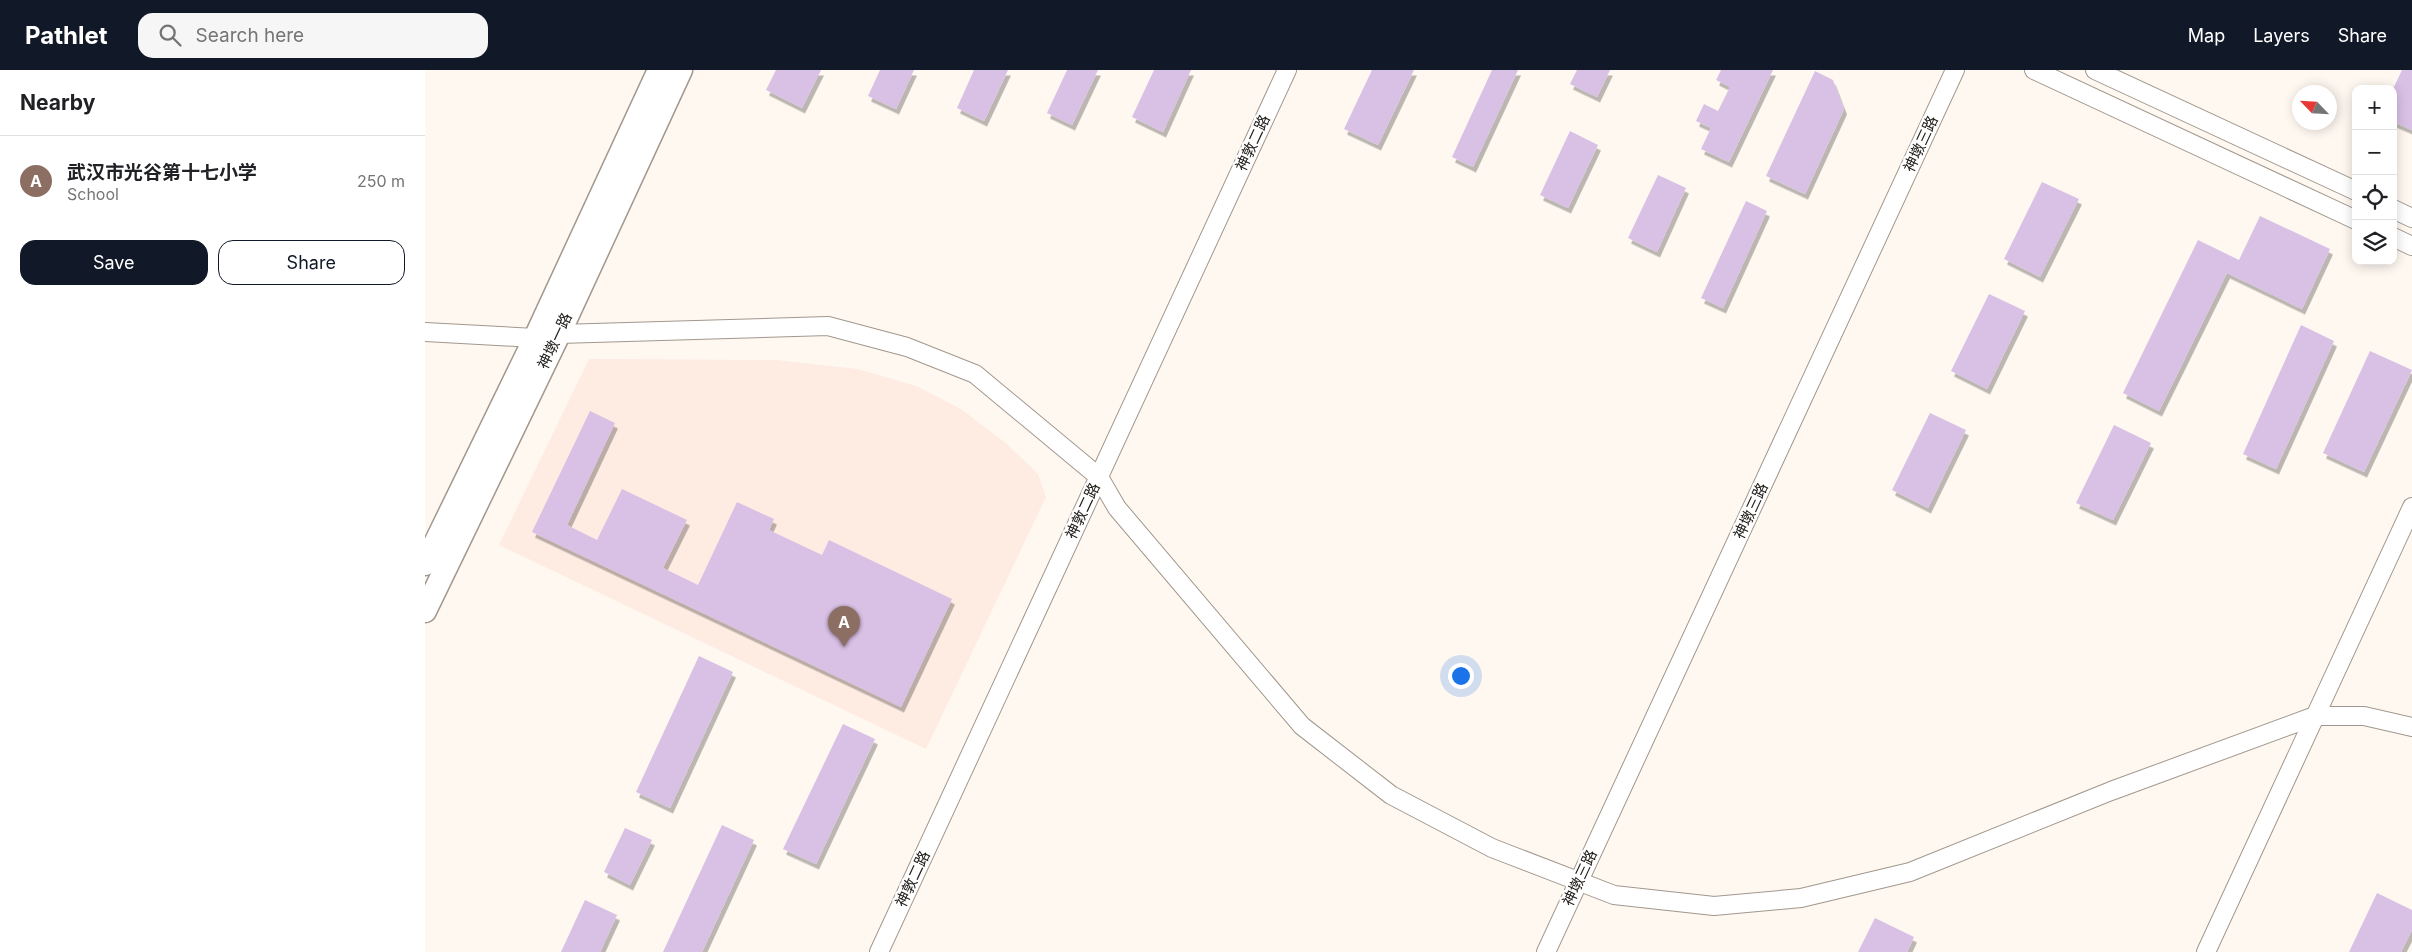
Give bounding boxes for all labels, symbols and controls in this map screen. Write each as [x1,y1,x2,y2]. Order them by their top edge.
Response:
search box [138,13,488,58]
text: Pathlet [25,21,108,50]
icon: search [156,21,184,49]
text: Search here [196,24,304,47]
text: Map [2188,25,2225,46]
text: Layers [2253,25,2310,46]
text: Share [2338,25,2387,46]
north arrow [2292,85,2337,130]
map controls [2352,85,2397,265]
button: + [2352,85,2397,130]
text: Nearby [20,90,95,115]
street label: 神敦二路 [1231,112,1274,174]
street label: 神墩三路 [1899,113,1942,175]
button: − [2352,130,2397,175]
text: 武汉市光谷第十七小学 [67,161,257,184]
text: A [30,171,42,191]
text: 250 m [357,171,405,191]
button: locate [2352,175,2397,220]
text: School [67,184,119,204]
button: layers [2352,220,2397,265]
button: Save [20,240,208,285]
button: Share [218,240,405,285]
street label: 神墩一路 [533,310,576,372]
street label: 神敦二路 [1061,480,1104,542]
street label: 神墩三路 [1729,480,1772,542]
pin: A [828,606,860,647]
your location [1448,663,1474,689]
street label: 神墩三路 [1558,847,1601,909]
street label: 神敦二路 [891,848,934,910]

